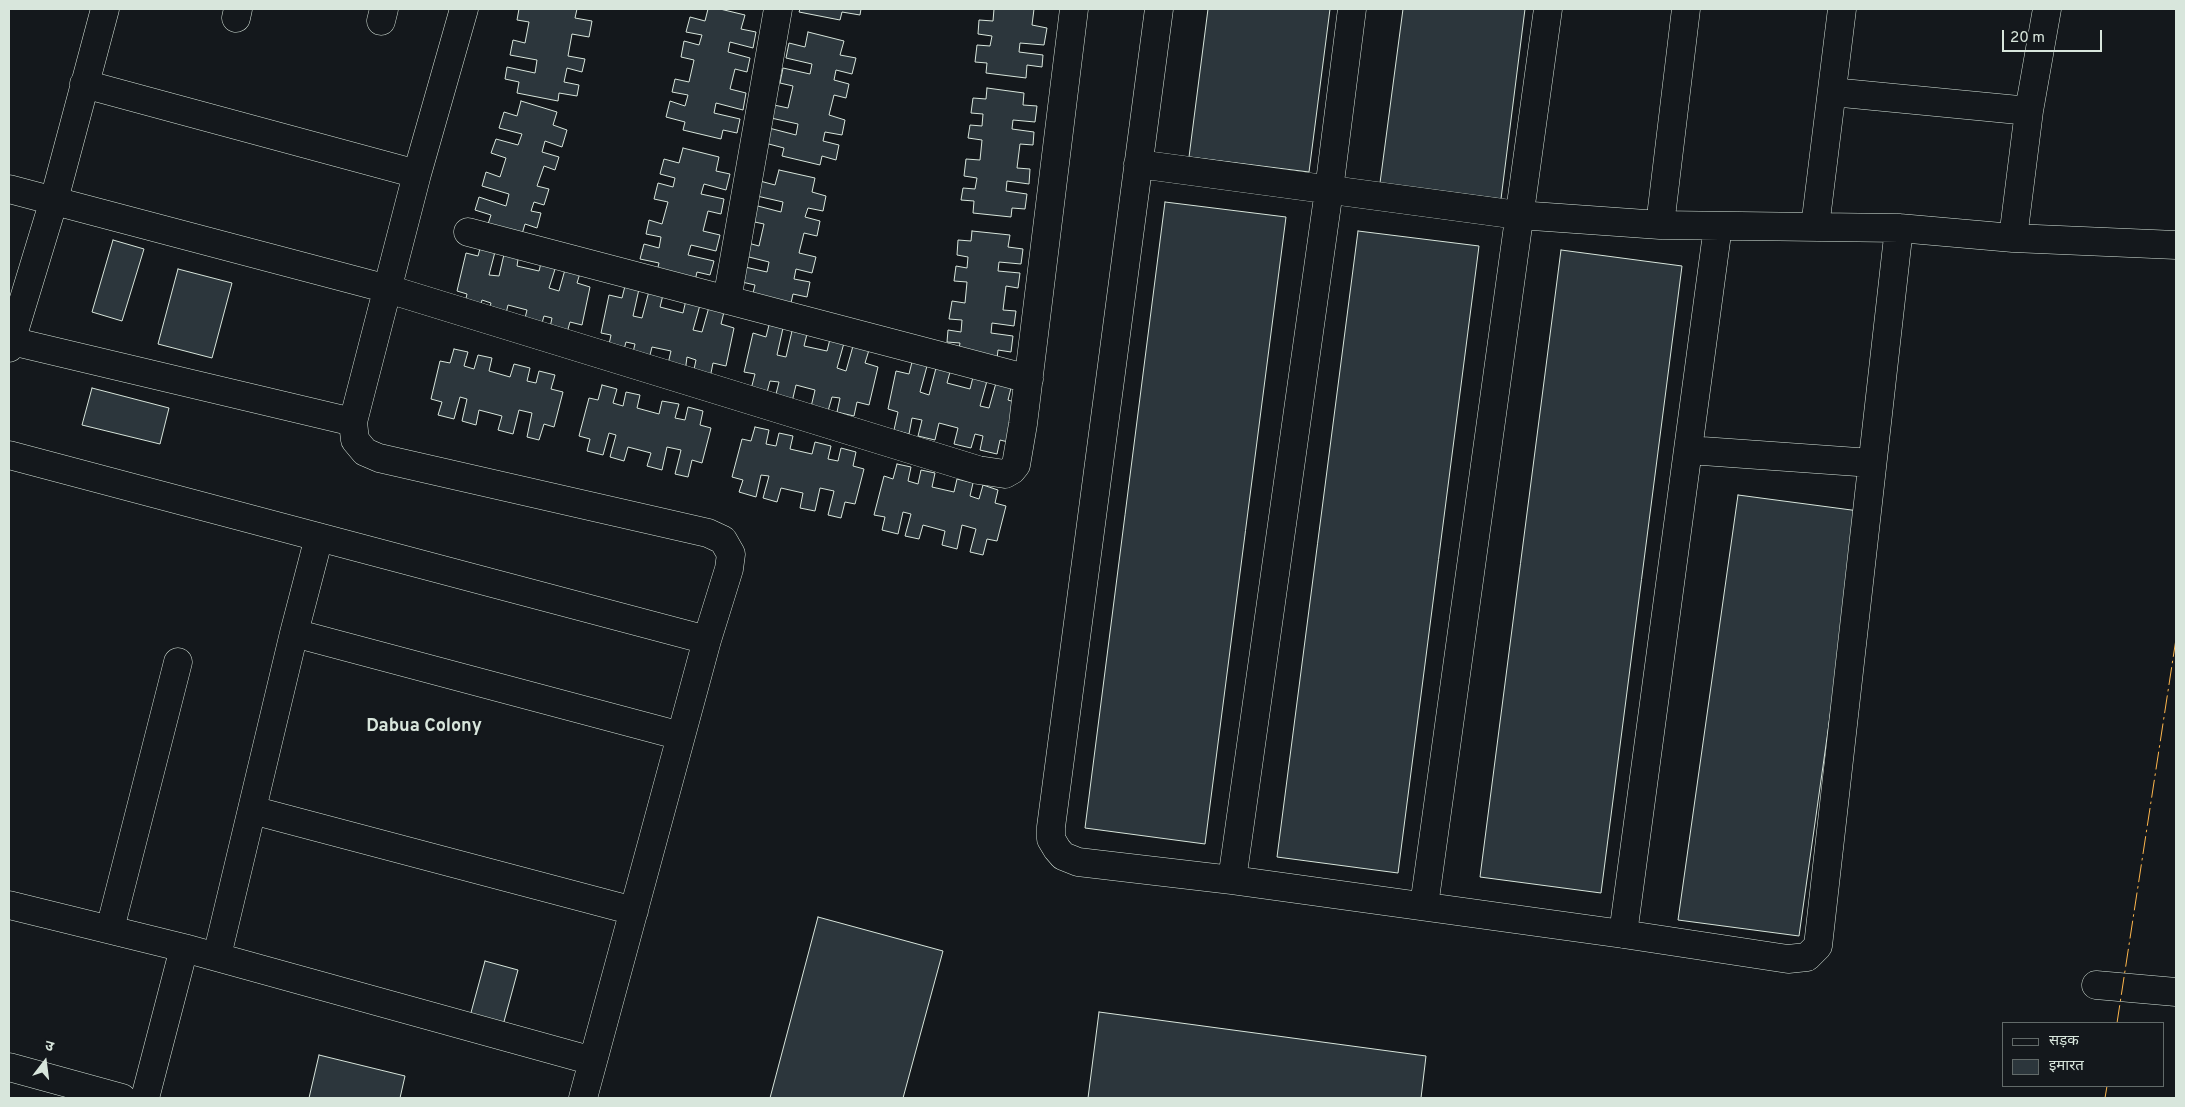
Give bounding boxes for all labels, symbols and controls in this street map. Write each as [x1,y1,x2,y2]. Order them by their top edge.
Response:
scale bar [2005,20,2105,52]
text: 20 m [2010,29,2045,48]
district label: Dabua Colony [366,716,482,738]
legend [2002,1022,2165,1087]
text: सड़क [2049,1032,2079,1051]
north arrow [20,1037,70,1087]
text: उ [43,1038,55,1056]
text: इमारत [2049,1057,2084,1076]

